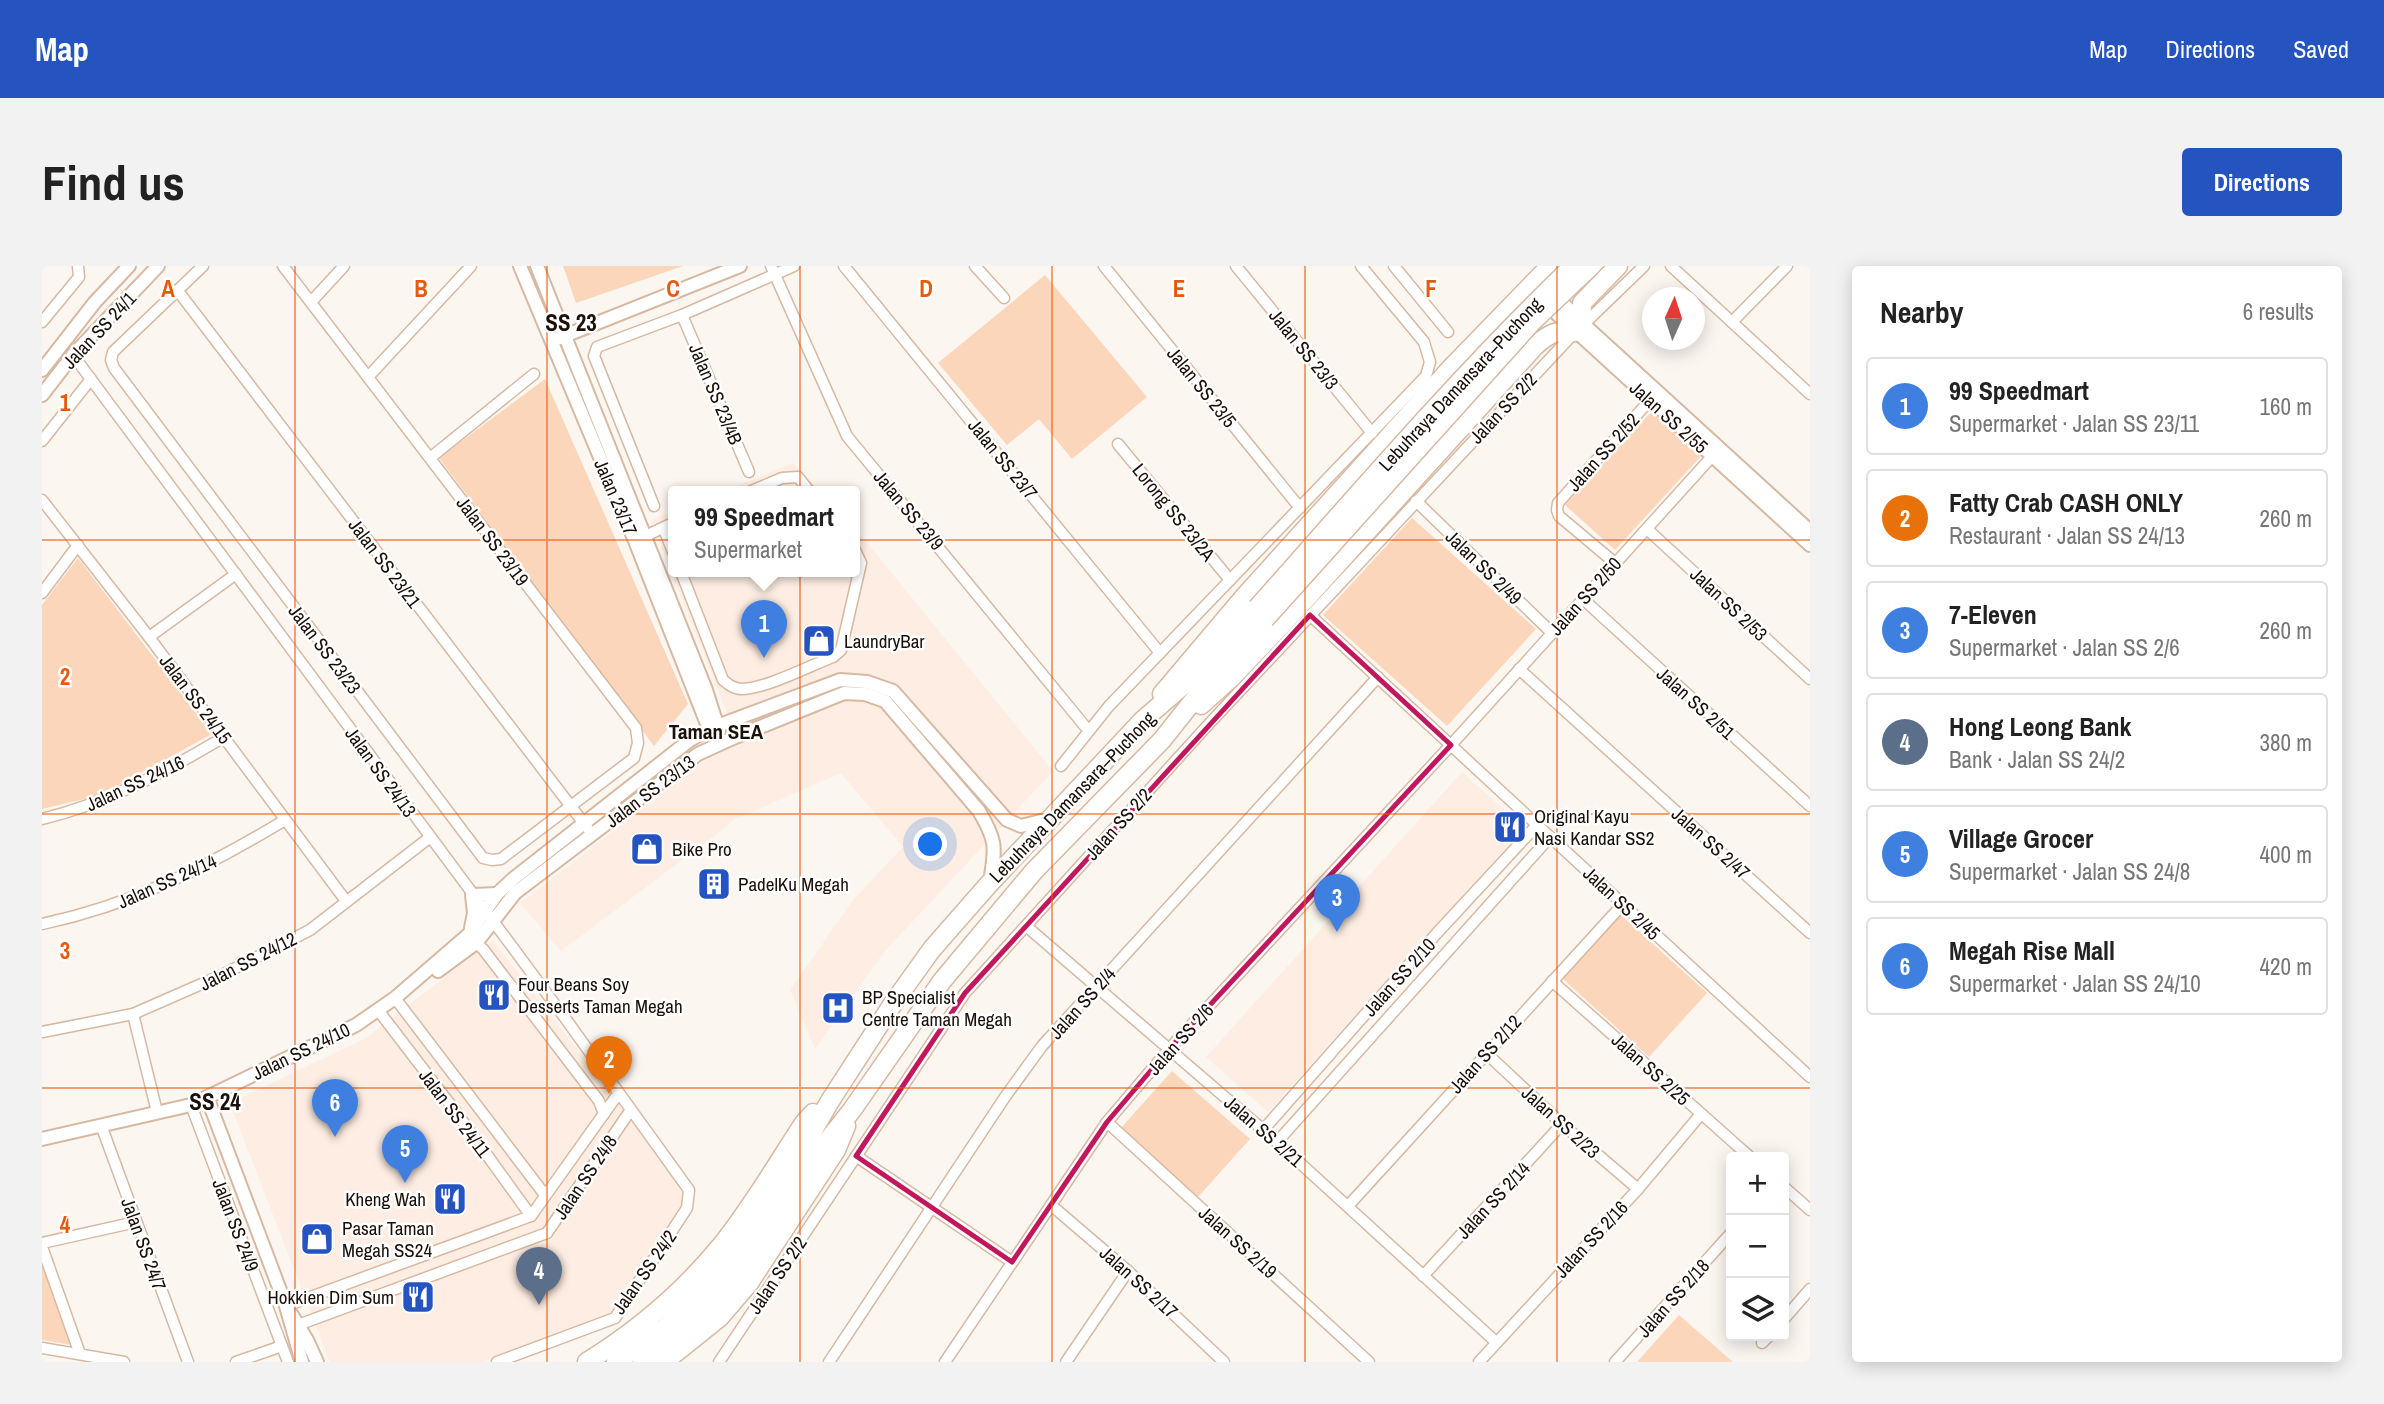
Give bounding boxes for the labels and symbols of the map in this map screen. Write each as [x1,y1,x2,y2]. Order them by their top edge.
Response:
text: A [161,273,175,304]
text: B [414,273,428,304]
text: C [666,273,680,304]
text: D [919,273,933,304]
text: E [1173,273,1185,304]
text: F [1425,273,1437,304]
street label: Jalan SS 24/1 [56,285,142,374]
north arrow [1642,287,1705,350]
street label: Lebuhraya Damansara–Puchong [1373,291,1548,476]
street label: Jalan SS 23/3 [1263,303,1345,395]
district label: SS 23 [545,307,597,338]
street label: Jalan SS 23/4B [683,339,749,449]
street label: Jalan SS 23/5 [1161,341,1243,433]
street label: Jalan SS 2/2 [1463,367,1543,449]
street label: Jalan SS 2/55 [1624,375,1714,459]
text: 1 [60,387,71,418]
street label: Jalan SS 2/52 [1561,407,1645,497]
street label: Jalan SS 23/7 [962,413,1044,505]
street label: Jalan 23/17 [588,455,644,539]
street label: Lorong SS 23/2A [1127,458,1222,567]
street label: Jalan SS 23/9 [868,464,950,556]
street label: Jalan SS 23/19 [451,491,535,591]
street label: Jalan SS 23/21 [343,513,427,613]
street label: Jalan SS 2/49 [1440,524,1528,610]
street label: Jalan SS 2/50 [1543,551,1627,641]
street label: Jalan SS 2/53 [1685,561,1773,647]
street label: Jalan SS 23/23 [283,599,367,699]
pin: 1 [741,600,787,658]
shop icon: LaundryBar [800,622,838,660]
place label: LaundryBar [844,628,925,654]
street label: Jalan SS 24/15 [154,649,238,749]
text: 2 [60,661,70,692]
street label: Jalan SS 2/51 [1651,661,1741,745]
street label: Lebuhraya Damansara–Puchong [983,705,1161,888]
district label: Taman SEA [669,717,764,746]
street label: Jalan SS 24/13 [339,722,423,822]
street label: Jalan SS 24/16 [82,749,188,817]
street label: Jalan SS 23/13 [600,749,700,833]
street label: Jalan SS 2/2 [1079,782,1157,866]
street label: Jalan SS 2/47 [1666,801,1756,885]
place label: Original Kayu Nasi Kandar SS2 [1534,803,1654,851]
restaurant icon: Original Kayu Nasi Kandar SS2 [1491,808,1529,846]
your location [913,827,947,861]
shop icon: Bike Pro [628,830,666,868]
place label: Bike Pro [672,836,732,862]
street label: Jalan SS 24/14 [113,847,221,914]
street label: Jalan SS 2/45 [1578,860,1667,946]
building icon: PadelKu Megah [695,865,733,903]
place label: PadelKu Megah [738,871,849,897]
pin: 3 [1314,874,1360,932]
street label: Jalan SS 24/12 [195,925,301,997]
street label: Jalan SS 2/10 [1357,932,1441,1022]
text: 3 [60,935,70,966]
street label: Jalan SS 2/4 [1043,961,1121,1045]
place label: Four Beans Soy Desserts Taman Megah [518,971,683,1019]
restaurant icon: Four Beans Soy Desserts Taman Megah [475,976,513,1014]
place label: BP Specialist Centre Taman Megah [862,984,1012,1032]
hospital icon: BP Specialist Centre Taman Megah [819,989,857,1027]
street label: Jalan SS 2/6 [1141,997,1219,1081]
street label: Jalan SS 2/12 [1443,1009,1527,1099]
street label: Jalan SS 24/10 [248,1016,354,1086]
street label: Jalan SS 2/25 [1606,1027,1696,1111]
pin: 2 [586,1036,632,1094]
street label: Jalan SS 24/11 [413,1063,497,1163]
pin: 6 [312,1079,358,1137]
street label: Jalan SS 2/23 [1516,1080,1606,1164]
district label: SS 24 [189,1086,241,1117]
street label: Jalan SS 2/21 [1219,1089,1309,1173]
pin: 5 [382,1125,428,1183]
street label: Jalan SS 24/8 [547,1130,623,1224]
street label: Jalan SS 2/14 [1450,1155,1536,1244]
street label: Jalan SS 24/9 [206,1175,266,1275]
restaurant icon: Kheng Wah [431,1180,469,1218]
place label: Kheng Wah [345,1186,426,1212]
street label: Jalan SS 24/7 [115,1194,173,1294]
street label: Jalan SS 2/16 [1548,1195,1634,1283]
street label: Jalan SS 2/19 [1193,1200,1283,1284]
text: 4 [60,1209,71,1240]
place label: Pasar Taman Megah SS24 [342,1215,434,1263]
shop icon: Pasar Taman Megah SS24 [298,1220,336,1258]
street label: Jalan SS 24/2 [606,1225,682,1319]
street label: Jalan SS 2/2 [742,1231,812,1319]
street label: Jalan SS 2/17 [1094,1240,1184,1324]
pin: 4 [516,1247,562,1305]
street label: Jalan SS 2/18 [1631,1253,1715,1343]
restaurant icon: Hokkien Dim Sum [399,1278,437,1316]
place label: Hokkien Dim Sum [268,1284,394,1310]

